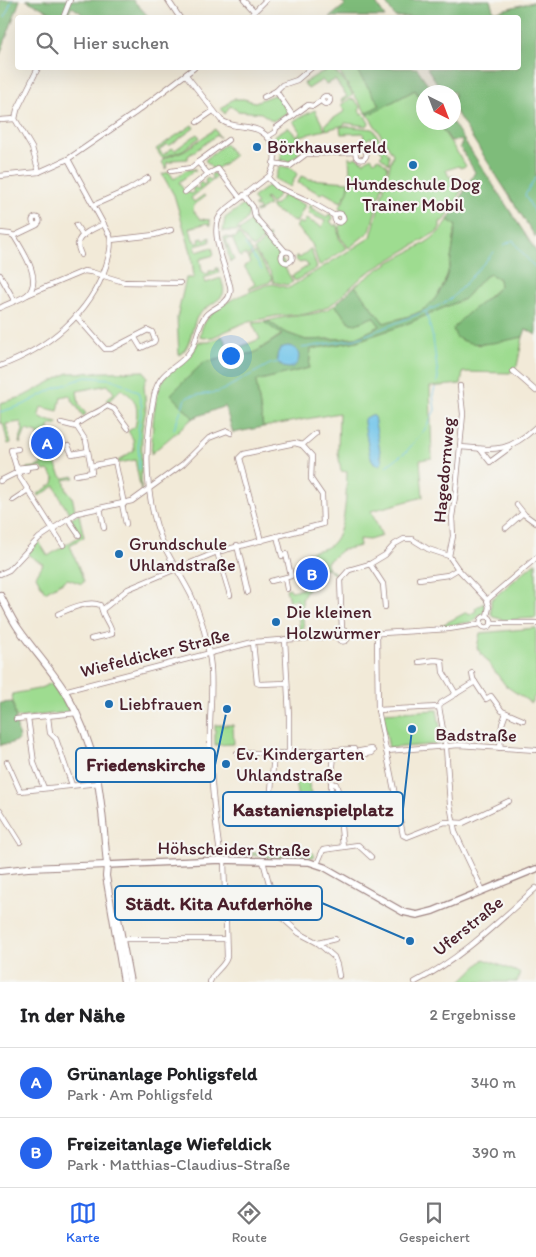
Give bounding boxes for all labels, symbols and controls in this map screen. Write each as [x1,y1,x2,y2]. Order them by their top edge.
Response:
search box [15,15,521,70]
icon: search [33,29,61,57]
text: Hier suchen [73,31,169,54]
north arrow [416,85,461,130]
place label: Börkhauserfeld [267,136,387,158]
marker: Börkhauserfeld [251,141,263,153]
marker: Hundeschule Dog Trainer Mobil [407,159,419,171]
place label: Hundeschule Dog Trainer Mobil [346,173,481,216]
your location [218,343,244,369]
street label: Hagedornweg [428,416,460,524]
pin: A [31,424,63,462]
place label: Grundschule Uhlandstraße [129,533,236,576]
marker: Grundschule Uhlandstraße [113,548,125,560]
pin: B [296,555,328,593]
place label: Die kleinen Holzwürmer [286,601,381,644]
marker: Die kleinen Holzwürmer [270,616,282,628]
street label: Wiefeldicker Straße [78,624,232,682]
place label: Liebfrauen [119,693,203,715]
marker: Liebfrauen [103,698,115,710]
street label: Badstraße [435,723,517,747]
place label: Ev. Kindergarten Uhlandstraße [236,743,365,786]
callout: Friedenskirche [76,748,215,782]
text: Friedenskirche [86,753,206,776]
marker: Ev. Kindergarten Uhlandstraße [220,758,232,770]
callout: Kastanienspielplatz [223,792,403,826]
text: Kastanienspielplatz [233,798,394,821]
street label: Höhscheider Straße [157,837,311,861]
callout: Städt. Kita Aufderhöhe [115,886,322,920]
street label: Uferstraße [428,891,508,961]
text: Städt. Kita Aufderhöhe [125,892,313,915]
text: In der Nähe [20,1002,125,1027]
text: 2 Ergebnisse [430,1005,516,1024]
text: Grünanlage Pohligsfeld [67,1062,257,1085]
text: A [31,1073,41,1092]
text: 340 m [471,1073,516,1092]
text: Park · Am Pohligsfeld [67,1085,213,1104]
text: Freizeitanlage Wiefeldick [67,1132,272,1155]
text: B [31,1143,41,1162]
text: 390 m [472,1143,516,1162]
text: Park · Matthias-Claudius-Straße [67,1155,290,1174]
tab: Karte [66,1199,100,1246]
tab: Route [232,1199,267,1246]
tab: Gespeichert [399,1199,470,1246]

